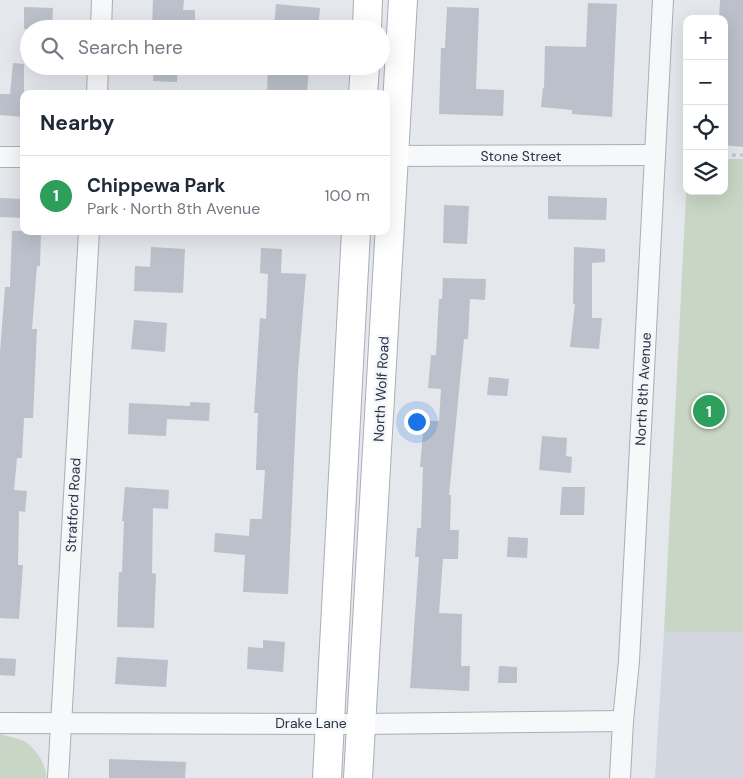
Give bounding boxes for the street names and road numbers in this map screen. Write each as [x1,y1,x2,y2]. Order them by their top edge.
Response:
street label: Stone Street [480,147,562,165]
street label: North 8th Avenue [631,332,655,446]
street label: North Wolf Road [369,336,393,442]
street label: Stratford Road [62,457,84,553]
street label: Drake Lane [275,714,347,732]

